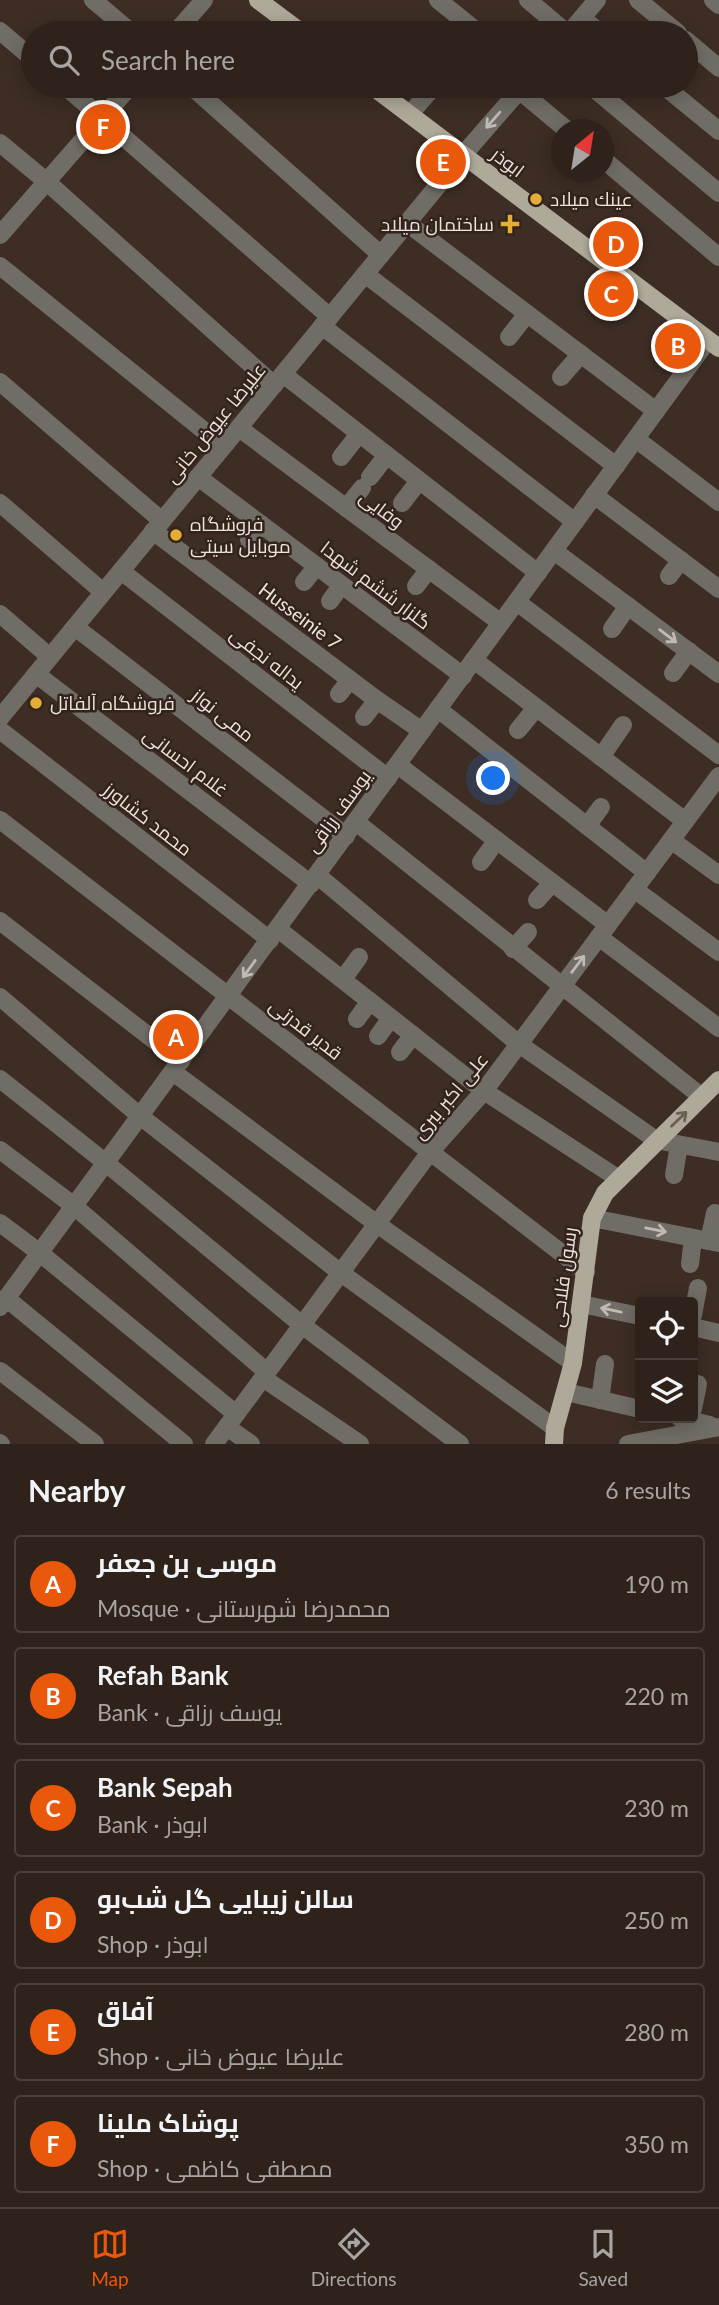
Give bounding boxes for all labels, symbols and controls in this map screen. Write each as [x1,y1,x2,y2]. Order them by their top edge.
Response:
search box [21,21,698,98]
icon: search [45,41,83,79]
text: Search here [101,44,235,76]
pin: F [80,101,126,153]
one-way arrow [485,111,501,129]
north arrow [551,119,614,182]
pin: E [420,136,466,188]
street label: ابوذر [486,141,529,182]
place label: عينك ميلاد [550,187,633,210]
marker: عينك ميلاد [528,191,544,207]
place label: ساختمان میلاد [381,212,494,236]
marker: ساختمان میلاد [500,214,520,234]
pin: D [593,218,639,270]
pin: C [588,268,634,320]
pin: B [655,320,701,372]
street label: علیرضا عیوض خانی [159,358,271,488]
street label: وفایی [355,485,409,533]
place label: فروشگاه موبایل سیتی [190,512,291,558]
marker: فروشگاه موبایل سیتی [168,527,184,543]
street label: گلزار ششم شهدا [315,536,436,636]
street label: Husseinie 7 [255,577,346,654]
street label: یداله نجفی [225,622,309,694]
one-way arrow [658,628,677,643]
street label: ممی نواز [186,682,259,747]
place label: فروشگاه آلفاتل [50,691,175,715]
marker: فروشگاه آلفاتل [28,695,44,711]
street label: غلام احسانی [138,722,233,803]
your location [476,761,510,795]
street label: یوسف رزاقی [300,765,376,857]
street label: محمد کشاورز [98,776,197,861]
one-way arrow [571,955,586,974]
one-way arrow [242,959,257,978]
street label: قدیر قدرتی [265,993,347,1065]
pin: A [153,1011,199,1063]
street label: علی اکبر ببری [407,1048,493,1144]
one-way arrow [670,1111,688,1127]
one-way arrow [644,1224,667,1237]
street label: رسول فلاحی [544,1225,582,1329]
map controls [635,1297,698,1423]
button: locate [635,1297,698,1360]
one-way arrow [600,1303,623,1317]
button: layers [635,1360,698,1423]
text: Nearby [28,1472,126,1508]
text: 6 results [605,1476,691,1504]
text: موسی بن جعفر [97,1546,277,1578]
text: A [45,1570,61,1598]
text: 190 m [624,1570,689,1598]
text: Mosque · محمدرضا شهرستانی [97,1594,391,1622]
text: Refah Bank [97,1659,229,1691]
text: B [45,1682,61,1710]
text: 220 m [624,1682,689,1710]
text: Bank · یوسف رزاقی [97,1698,282,1726]
text: Bank Sepah [97,1771,233,1803]
text: C [45,1794,61,1822]
text: 230 m [624,1794,689,1822]
text: Bank · ابوذر [97,1810,208,1838]
text: سالن زیبایی گل شب‌بو [97,1882,354,1914]
text: D [44,1906,62,1934]
text: 250 m [624,1906,689,1934]
text: Shop · ابوذر [97,1930,209,1958]
text: آفاق [97,1994,154,2026]
text: E [46,2018,60,2046]
text: 280 m [624,2018,689,2046]
text: Shop · علیرضا عیوض خانی [97,2042,345,2070]
text: پوشاک ملینا [97,2106,239,2138]
text: F [46,2130,60,2158]
text: 350 m [624,2130,689,2158]
text: Shop · مصطفی کاظمی [97,2154,332,2182]
tab: Map [91,2225,129,2290]
tab: Directions [311,2225,397,2290]
tab: Saved [578,2225,628,2290]

